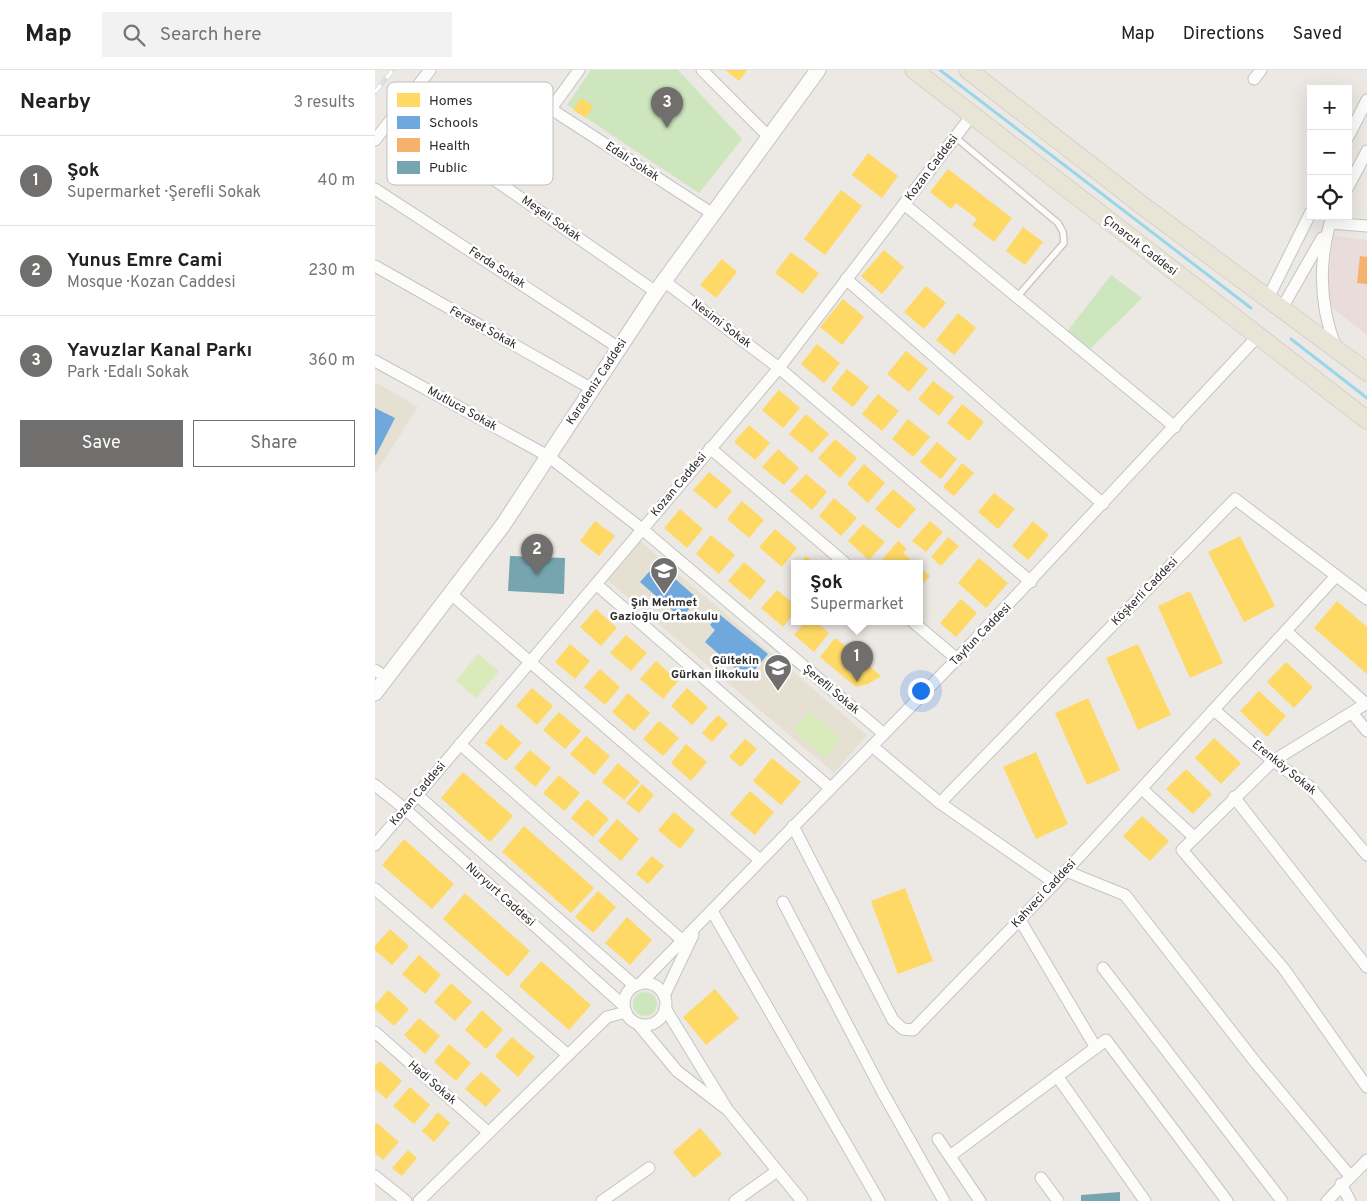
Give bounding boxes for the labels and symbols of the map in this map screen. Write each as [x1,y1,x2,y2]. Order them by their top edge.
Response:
legend [387,82,553,185]
pin: 3 [651,87,683,128]
text: Homes [429,93,473,110]
text: Schools [429,115,478,132]
street label: Kozan Caddesi [902,132,962,204]
text: Health [429,138,470,155]
street label: Edalı Sokak [602,139,662,185]
text: Public [429,160,468,177]
street label: Meşeli Sokak [518,193,584,245]
street label: Çınarcık Caddesi [1100,212,1180,280]
street label: Ferda Sokak [465,244,529,292]
street label: Nesimi Sokak [687,296,755,352]
street label: Feraset Sokak [446,303,520,353]
street label: Karadeniz Caddesi [563,336,631,428]
street label: Mutluca Sokak [424,383,500,435]
street label: Kozan Caddesi [647,450,711,520]
pin: 2 [521,534,553,575]
street label: Köşkerli Caddesi [1108,555,1182,629]
school or university icon: Şıh Mehmet Gazioğlu Ortaokulu [649,556,679,595]
place label: Şıh Mehmet Gazioğlu Ortaokulu [610,595,718,625]
street label: Tayfun Caddesi [947,600,1015,670]
pin: 1 [841,641,873,682]
place label: Gültekin Gürkan İlkokulu [671,653,759,683]
school or university icon: Gültekin Gürkan İlkokulu [763,653,793,692]
street label: Şerefli Sokak [799,662,863,718]
your location [908,678,934,704]
street label: Erenköy Sokak [1248,737,1320,799]
street label: Kozan Caddesi [386,759,450,829]
street label: Kahveci Caddesi [1008,856,1080,932]
street label: Nuryurt Caddesi [462,860,538,930]
street label: Hadi Sokak [404,1057,460,1109]

